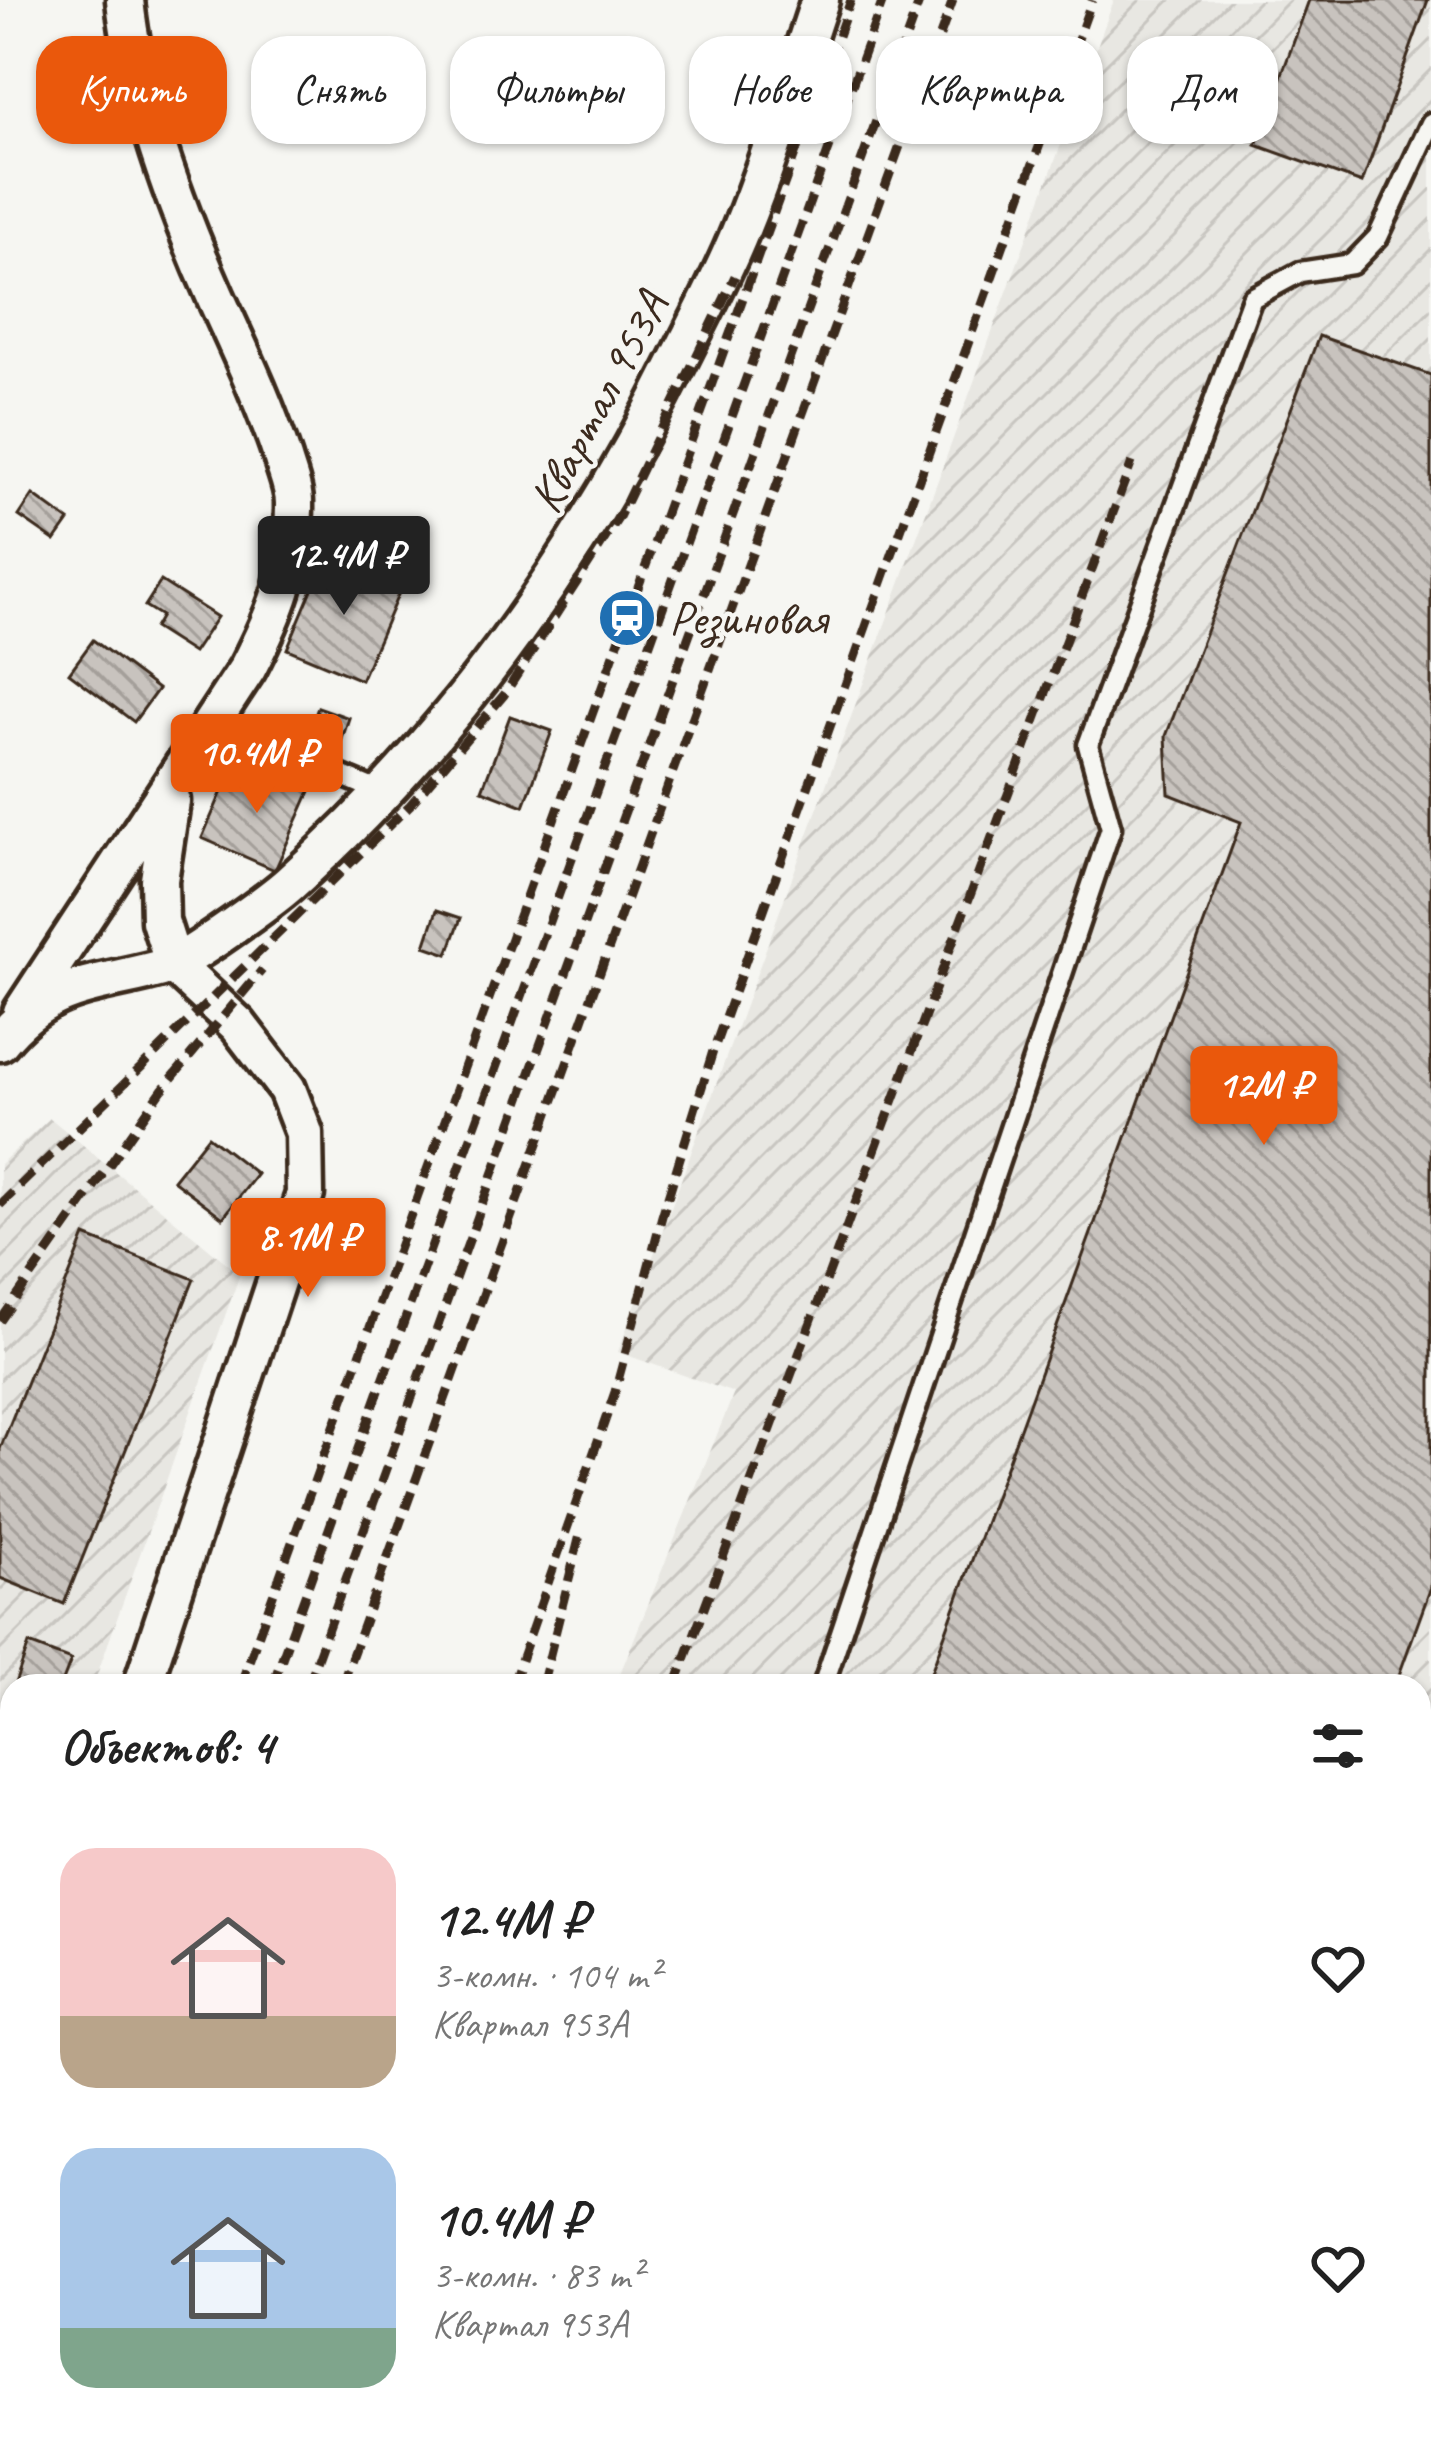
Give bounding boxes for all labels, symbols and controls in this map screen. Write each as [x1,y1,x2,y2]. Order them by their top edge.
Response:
chip: Купить [36,36,227,144]
chip: Снять [251,36,426,144]
chip: Фильтры [450,36,665,144]
chip: Новое [689,36,852,144]
chip: Квартира [876,36,1103,144]
chip: Дом [1127,36,1278,144]
street label: Квартал 953А [515,280,682,523]
pin: 12.4M ₽ [233,516,455,618]
text: 12.4M ₽ [285,530,403,579]
station icon: Резиновая [596,587,658,649]
place label: Резиновая [669,588,830,648]
pin: 10.4M ₽ [146,714,368,816]
text: 10.4M ₽ [198,728,316,777]
pin: 12M ₽ [1180,1046,1348,1148]
text: 12M ₽ [1217,1060,1311,1109]
pin: 8.1M ₽ [210,1198,406,1300]
text: 8.1M ₽ [258,1212,358,1261]
icon: filters [1305,1713,1371,1779]
text: Объектов: 4 [60,1714,273,1778]
text: 12.4M ₽ [432,1887,587,1951]
icon: home [156,1896,300,2040]
icon: heart [1305,1935,1371,2001]
text: 3-комн. · 104 m² [432,1951,660,2000]
text: Квартал 953А [432,2000,628,2049]
text: 10.4M ₽ [432,2187,587,2251]
icon: home [156,2196,300,2340]
icon: heart [1305,2235,1371,2301]
text: 3-комн. · 83 m² [432,2251,642,2300]
text: Квартал 953А [432,2300,628,2349]

